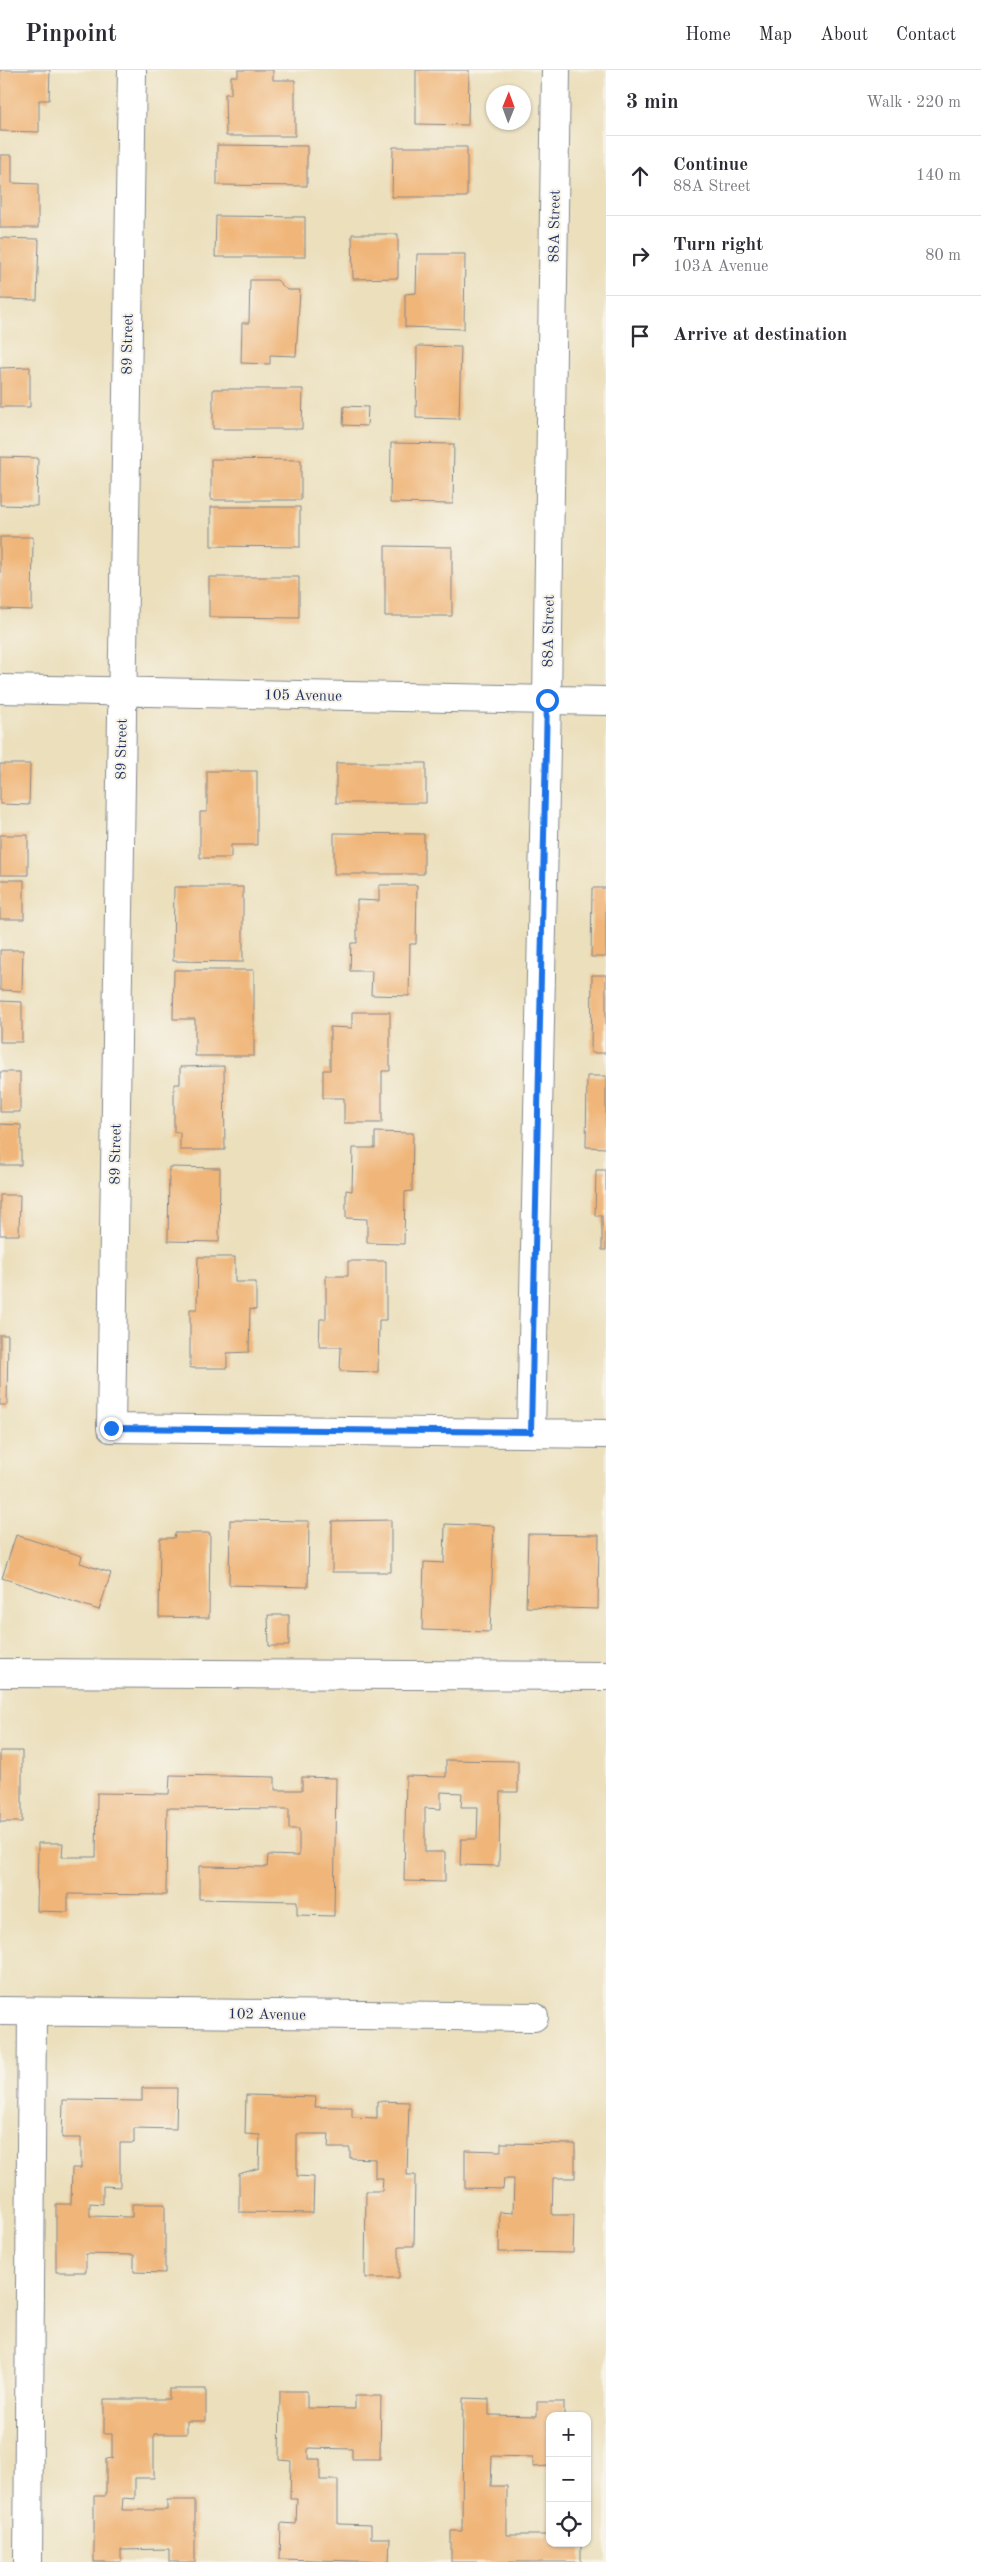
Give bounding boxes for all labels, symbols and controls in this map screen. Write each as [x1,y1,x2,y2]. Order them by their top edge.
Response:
text: Pinpoint [25,23,117,47]
text: Home [685,26,731,44]
text: Map [759,26,792,44]
text: About [820,26,868,44]
text: Contact [896,26,956,44]
north arrow [486,85,531,130]
text: 3 min [626,92,679,113]
text: Walk · 220 m [866,95,961,111]
text: Continue [673,156,748,175]
icon: ahead [626,162,654,190]
text: 140 m [916,168,961,184]
text: 88A Street [673,179,751,195]
street label: 88A Street [547,189,564,263]
text: Turn right [673,236,763,255]
icon: right [626,242,654,270]
text: 80 m [925,248,961,264]
text: 103A Avenue [673,259,768,275]
street label: 89 Street [120,313,137,375]
icon: arrive [626,322,654,350]
text: Arrive at destination [673,326,847,345]
street label: 88A Street [541,594,558,668]
street label: 105 Avenue [264,688,342,705]
route start [536,689,559,712]
street label: 89 Street [114,718,131,780]
street label: 89 Street [108,1123,125,1185]
route end [100,1417,123,1440]
street label: 102 Avenue [228,2007,306,2024]
map controls [546,2412,591,2547]
button: + [546,2412,591,2457]
button: − [546,2457,591,2502]
button: locate [546,2502,591,2547]

